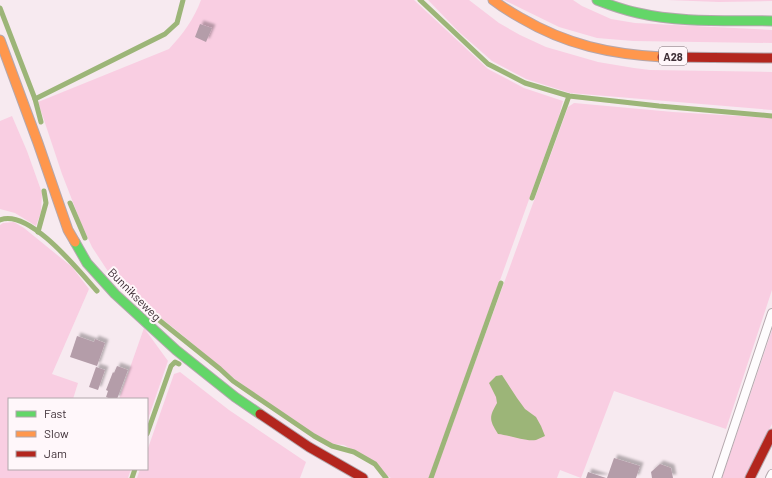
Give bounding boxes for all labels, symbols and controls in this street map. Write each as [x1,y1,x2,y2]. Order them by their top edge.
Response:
road number: A28 [659,47,687,65]
street label: Bunnikseweg [106,265,164,323]
legend [8,398,148,470]
text: Fast [44,406,67,420]
text: Slow [44,426,69,440]
text: Jam [44,446,67,460]

